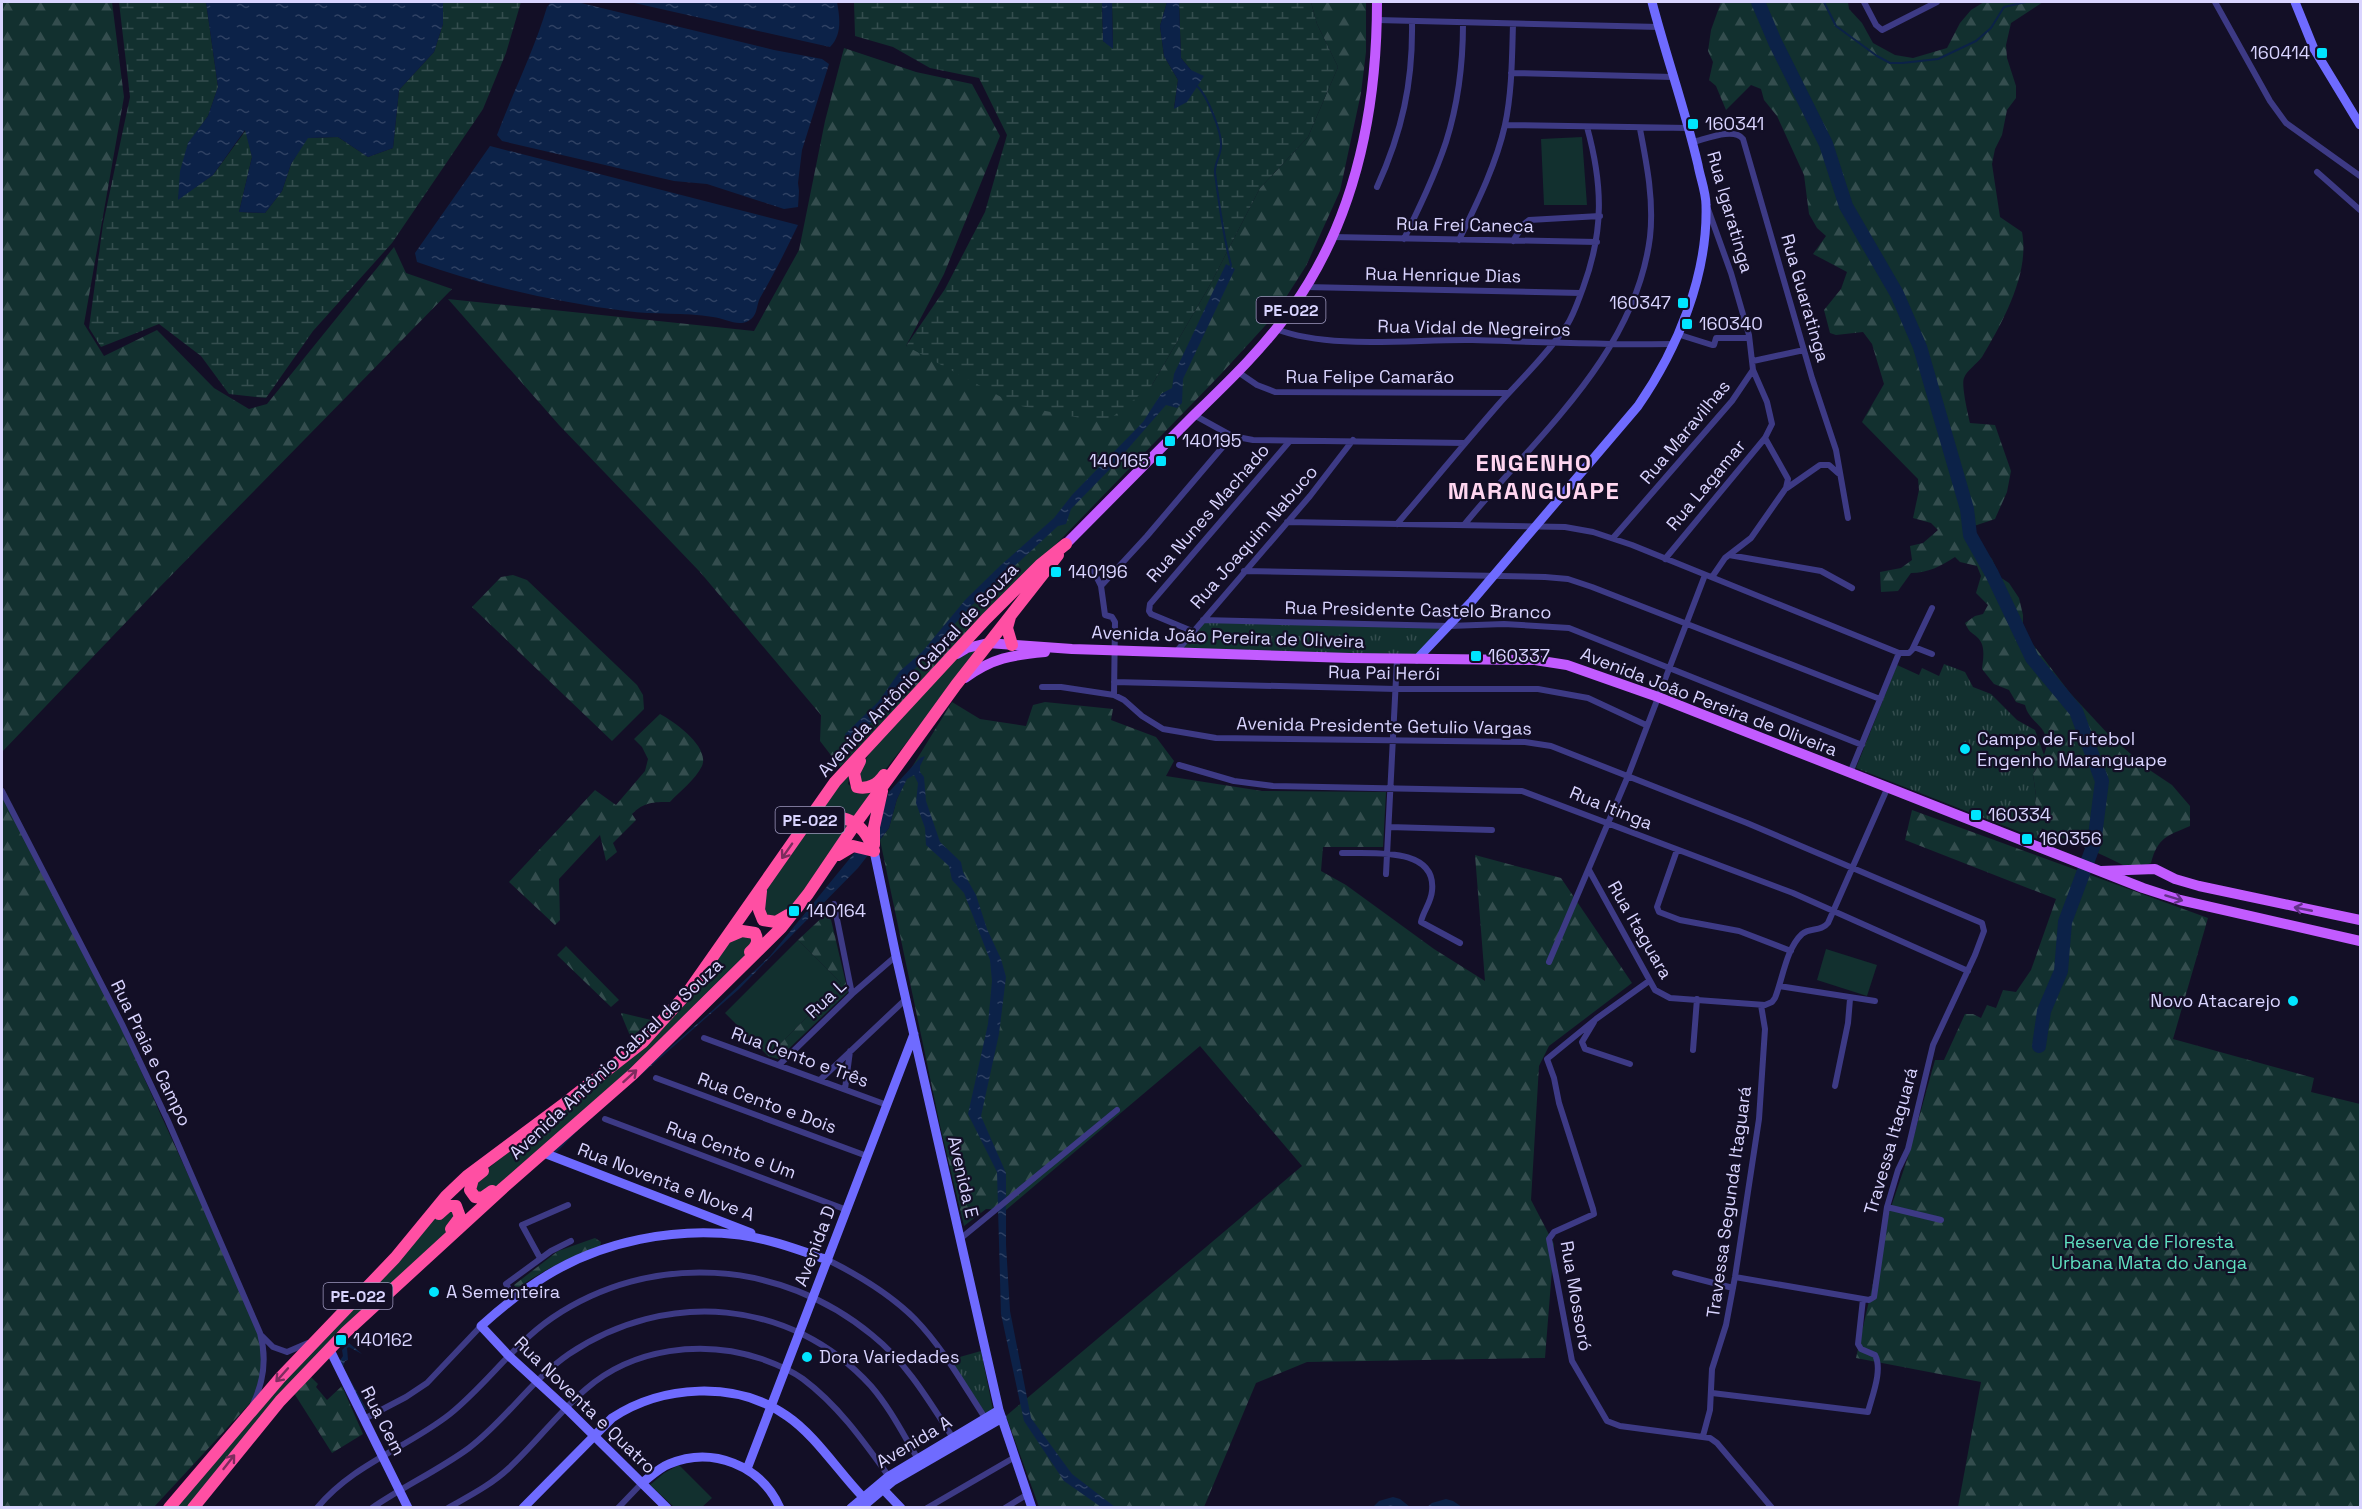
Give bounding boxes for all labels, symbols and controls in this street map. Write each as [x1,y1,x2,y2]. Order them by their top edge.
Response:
place label: 160414 [2250,41,2310,64]
marker: 160414 [2315,46,2329,60]
place label: 160341 [1705,112,1764,135]
marker: 160341 [1686,117,1700,131]
street label: Rua Igaratinga [1702,148,1759,275]
street label: Rua Frei Caneca [1396,212,1534,237]
street label: Rua Guaratinga [1776,231,1835,365]
street label: Rua Henrique Dias [1365,262,1521,287]
place label: 160347 [1609,291,1671,314]
marker: 160347 [1676,296,1690,310]
road number: PE-022 [1256,297,1326,323]
place label: 160340 [1699,312,1763,335]
street label: Rua Vidal de Negreiros [1377,314,1571,341]
marker: 160340 [1680,317,1694,331]
street label: Rua Felipe Camarão [1286,365,1454,388]
street label: Rua Maravilhas [1634,375,1735,488]
place label: 140195 [1182,429,1242,452]
marker: 140195 [1163,434,1177,448]
street label: Rua Lagamar [1661,434,1750,535]
street label: Rua Nunes Machado [1141,439,1274,587]
district label: ENGENHO MARANGUAPE [1448,447,1620,506]
place label: 140165 [1089,449,1149,472]
marker: 140165 [1154,454,1168,468]
street label: Rua Joaquim Nabuco [1185,460,1322,613]
street label: Avenida Antônio Cabral de Souza [812,558,1023,781]
place label: 140196 [1068,560,1128,583]
marker: 140196 [1049,565,1063,579]
street label: Rua Presidente Castelo Branco [1284,596,1552,623]
street label: Avenida João Pereira de Oliveira [1091,620,1365,653]
street label: Avenida João Pereira de Oliveira [1577,642,1841,761]
place label: 160337 [1488,644,1550,667]
marker: 160337 [1469,649,1483,663]
street label: Rua Pai Herói [1328,660,1440,685]
street label: Avenida Presidente Getulio Vargas [1236,711,1532,740]
place label: Campo de Futebol Engenho Maranguape [1977,727,2167,771]
marker: Campo de Futebol Engenho Maranguape [1958,742,1972,756]
street label: Rua Itinga [1566,781,1656,835]
place label: 160334 [1988,803,2051,826]
road number: PE-022 [776,807,844,833]
marker: 160334 [1969,808,1983,822]
place label: 160356 [2039,827,2102,850]
marker: 160356 [2020,832,2034,846]
one-way arrow [781,842,794,858]
street label: Rua Itaguara [1603,876,1678,983]
one-way arrow [2164,893,2183,904]
place label: 140164 [806,899,866,922]
one-way arrow [2294,903,2313,914]
marker: 140164 [787,904,801,918]
street label: Avenida Antônio Cabral de Souza [504,953,727,1164]
street label: Rua L [801,974,851,1023]
street label: Rua Praia e Campo [106,976,197,1130]
place label: Novo Atacarejo [2150,989,2281,1012]
marker: Novo Atacarejo [2286,994,2300,1008]
street label: Rua Cento e Três [728,1021,872,1092]
street label: Travessa Itaguará [1859,1065,1923,1217]
street label: Rua Cento e Dois [695,1067,840,1138]
one-way arrow [622,1069,637,1083]
street label: Travessa Segunda Itaguará [1701,1085,1756,1319]
street label: Rua Cento e Um [663,1115,799,1184]
street label: Avenida E [943,1134,984,1220]
street label: Rua Noventa e Nove A [574,1137,758,1226]
street label: Avenida D [789,1202,840,1290]
park label: Reserva de Floresta Urbana Mata do Janga [2051,1230,2247,1274]
street label: Rua Mossoró [1555,1239,1598,1353]
place label: A Sementeira [446,1280,560,1303]
road number: PE-022 [324,1283,392,1309]
marker: A Sementeira [427,1285,441,1299]
place label: 140162 [353,1328,413,1351]
street label: Rua Noventa e Quatro [510,1331,661,1478]
marker: 140162 [334,1333,348,1347]
place label: Dora Variedades [819,1345,959,1368]
marker: Dora Variedades [800,1350,814,1364]
one-way arrow [275,1368,289,1383]
street label: Rua Cem [356,1382,411,1459]
street label: Avenida A [872,1410,956,1473]
one-way arrow [223,1454,236,1470]

